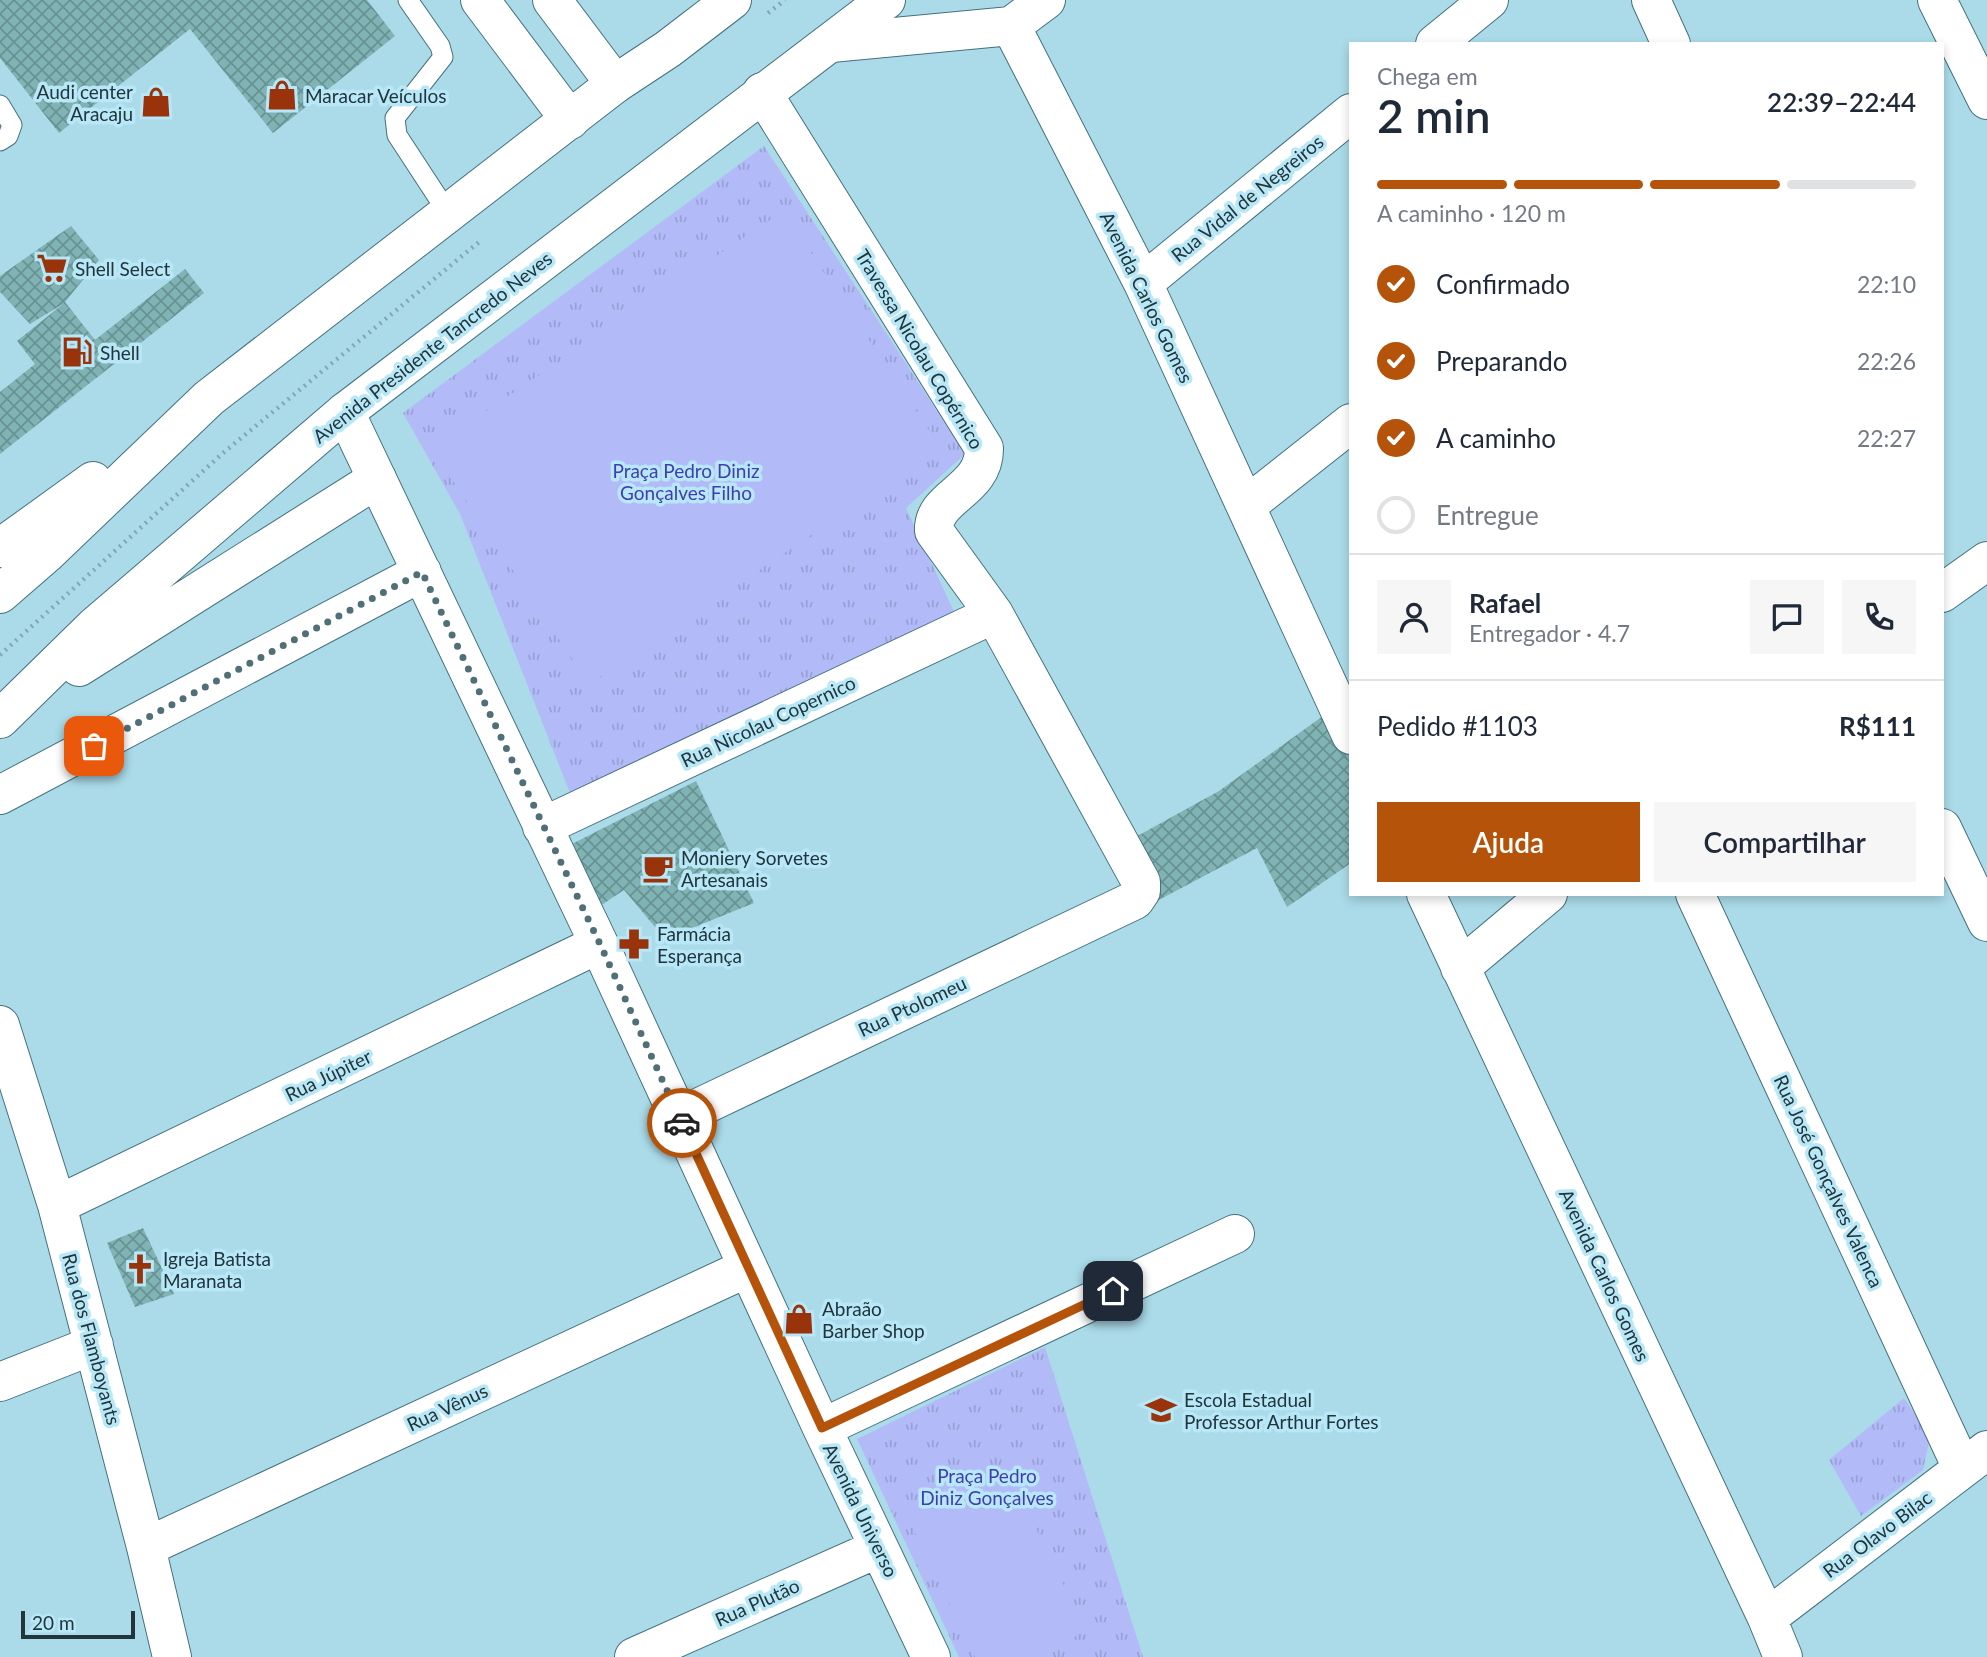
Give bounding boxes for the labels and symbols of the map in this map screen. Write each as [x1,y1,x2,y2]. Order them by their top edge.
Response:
shop icon: Maracar Veículos [265,78,299,112]
place label: Audi center Aracaju [37,80,133,125]
place label: Maracar Veículos [305,84,446,107]
shop icon: Audi center Aracaju [139,85,173,119]
street label: Rua Vidal de Negreiros [1166,130,1328,266]
street label: Avenida Carlos Gomes [1096,208,1198,386]
street label: Travessa Nicolau Copérnico [851,245,989,453]
street label: Avenida Presidente Tancredo Neves [308,246,556,448]
supermarket icon: Shell Select [35,251,69,285]
place label: Shell Select [75,257,170,280]
fuel station icon: Shell [60,335,94,369]
place label: Shell [100,341,140,364]
park label: Praça Pedro Diniz Gonçalves Filho [612,459,760,504]
street label: Rua Nicolau Copernico [677,670,859,772]
pin [64,716,124,776]
place label: Moniery Sorvetes Artesanais [681,846,828,891]
cafe icon: Moniery Sorvetes Artesanais [641,851,675,885]
place label: Farmácia Esperança [657,922,742,967]
pharmacy icon: Farmácia Esperança [617,927,651,961]
street label: Rua Ptolomeu [854,971,970,1041]
street label: Rua Júpiter [281,1044,375,1106]
street label: Rua José Gonçalves Valenca [1770,1071,1888,1291]
courier [647,1088,717,1158]
street label: Avenida Carlos Gomes [1555,1185,1655,1365]
place label: Igreja Batista Maranata [163,1247,271,1292]
street label: Rua dos Flamboyants [58,1251,126,1427]
church icon: Igreja Batista Maranata [123,1252,157,1286]
pin [1083,1261,1143,1321]
place label: Abraão Barber Shop [822,1297,925,1342]
shop icon: Abraão Barber Shop [782,1302,816,1336]
street label: Rua Vênus [403,1378,491,1436]
place label: Escola Estadual Professor Arthur Fortes [1184,1388,1378,1433]
school or university icon: Escola Estadual Professor Arthur Fortes [1144,1393,1178,1427]
street label: Avenida Universo [819,1439,903,1581]
park label: Praça Pedro Diniz Gonçalves [920,1464,1054,1509]
street label: Rua Olavo Bilac [1818,1486,1936,1582]
street label: Rua Plutão [711,1573,803,1631]
scale bar [21,1608,135,1640]

